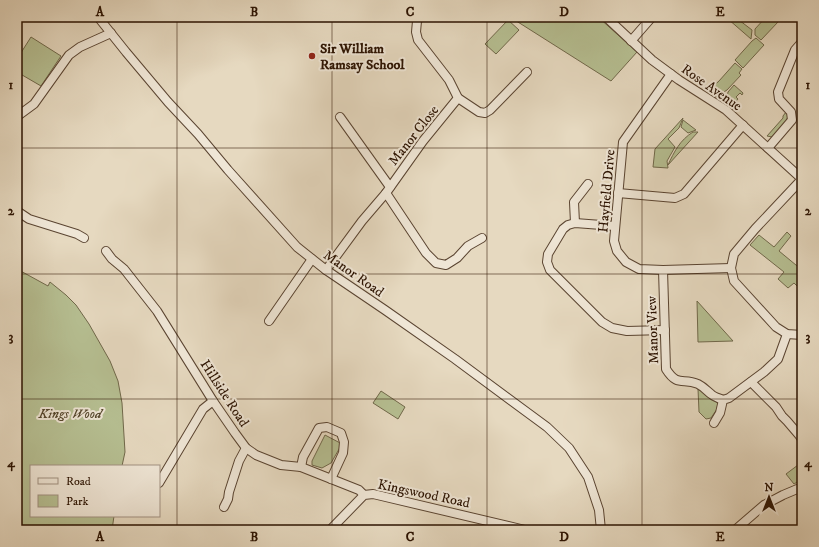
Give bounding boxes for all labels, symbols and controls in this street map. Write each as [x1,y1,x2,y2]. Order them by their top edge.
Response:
text: A [95,4,105,20]
text: B [250,4,258,20]
text: C [406,4,415,20]
text: D [559,4,569,20]
text: E [715,4,725,20]
place label: Sir William Ramsay School [320,40,405,74]
marker: Sir William Ramsay School [307,51,317,61]
street label: Rose Avenue [678,60,745,115]
text: 1 [9,77,14,93]
text: 1 [806,77,811,93]
street label: Manor Close [385,102,443,169]
street label: Hayfield Drive [594,149,620,233]
text: 2 [8,203,15,219]
text: 2 [805,203,812,219]
street label: Manor Road [320,246,387,301]
street label: Manor View [643,296,663,364]
text: 3 [9,329,14,345]
text: 3 [806,329,811,345]
street label: Hillside Road [196,356,253,431]
park label: Kings Wood [37,405,104,423]
text: 4 [6,455,15,472]
text: 4 [803,455,812,472]
legend [30,465,160,517]
text: Road [66,474,91,489]
street label: Kingswood Road [376,475,472,513]
north arrow [749,477,789,517]
text: N [764,481,774,495]
text: Park [66,494,88,509]
text: A [95,529,105,545]
text: B [250,529,258,545]
text: C [406,529,415,545]
text: D [559,529,569,545]
text: E [715,529,725,545]

